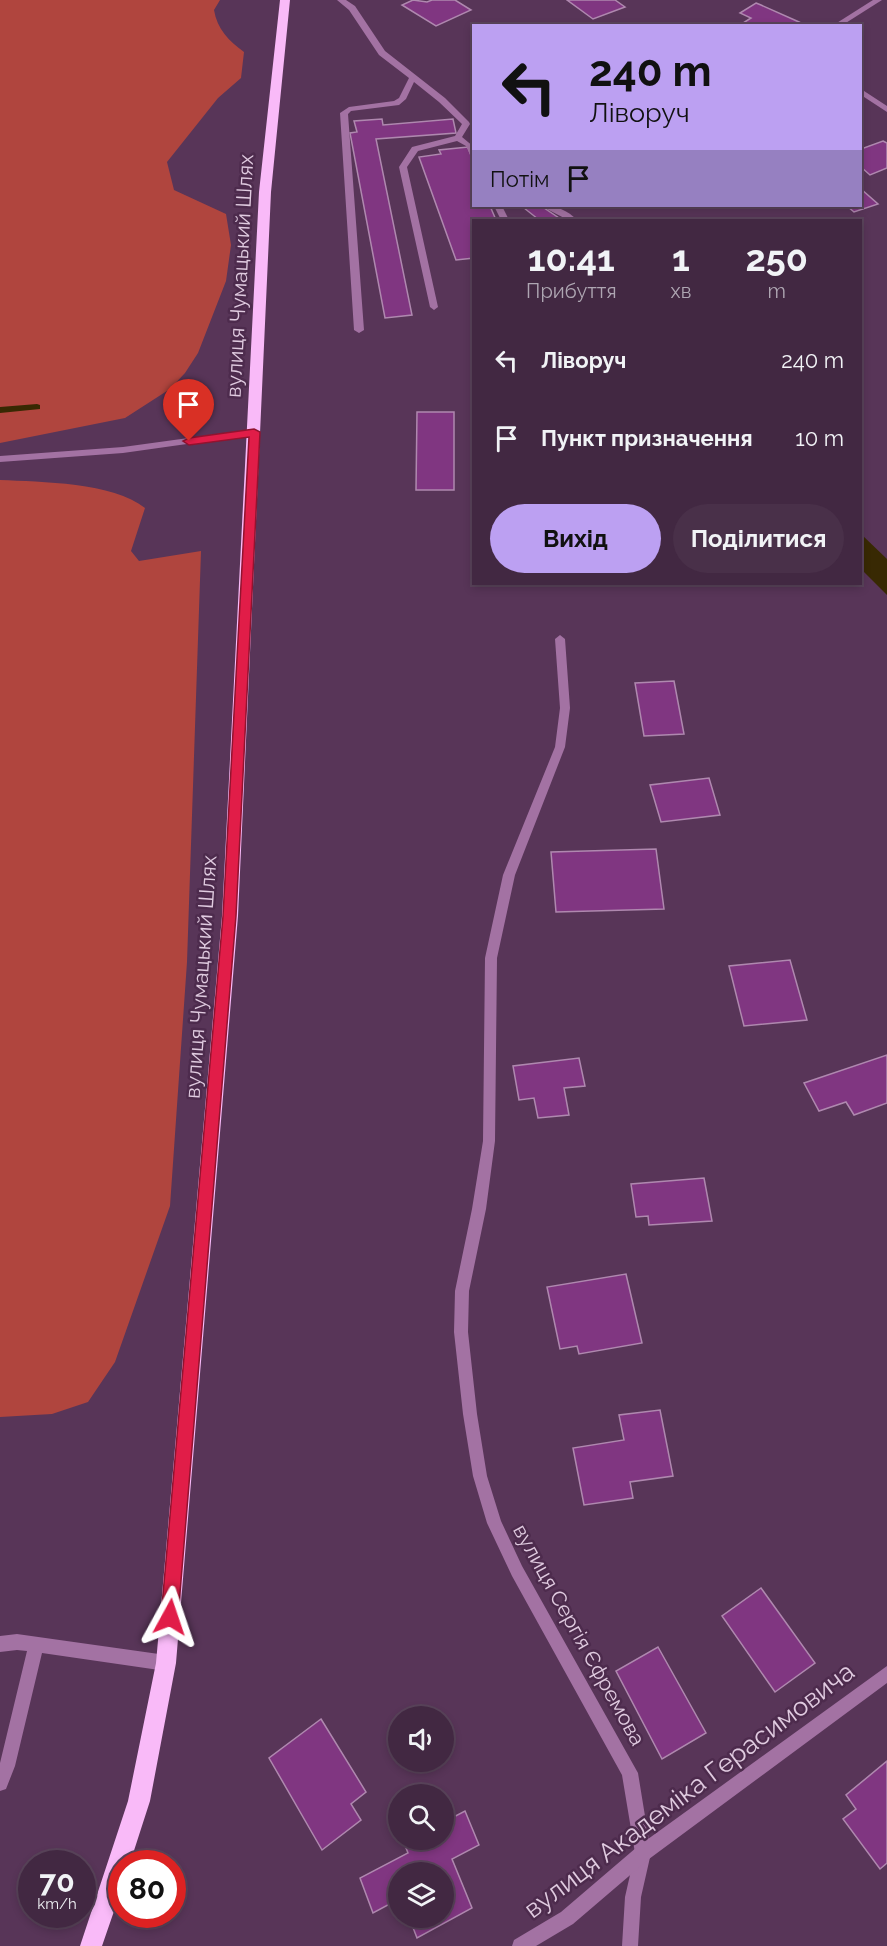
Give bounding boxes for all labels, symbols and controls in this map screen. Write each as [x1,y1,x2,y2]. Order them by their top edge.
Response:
text: 240 m [589,47,712,96]
icon: left [490,48,568,126]
text: Ліворуч [589,97,690,128]
street label: вулиця Чумацький Шлях [221,153,258,398]
icon: arrive [562,162,595,195]
text: Потім [490,166,550,192]
text: 10:41 [528,237,615,279]
text: 1 [672,237,690,279]
text: 250 [746,237,808,279]
text: Прибуття [526,279,617,303]
text: хв [671,279,691,303]
text: m [767,279,786,303]
icon: left [490,344,523,377]
text: Ліворуч [541,347,626,373]
text: 240 m [781,347,844,373]
pin [163,379,214,441]
icon: arrive [172,388,205,421]
icon: arrive [490,422,523,455]
text: Пункт призначення [541,425,753,451]
text: 10 m [795,425,844,451]
button: Вихід [490,504,661,573]
button: Поділитися [673,504,844,573]
street label: вулиця Чумацький Шлях [180,854,221,1099]
street label: вулиця Сергія Єфремова [508,1520,651,1750]
position arrow [138,1585,202,1649]
street label: вулиця Академіка Герасимовича [518,1656,860,1924]
map controls [388,1706,454,1928]
button: sound [388,1706,454,1772]
button: search [388,1784,454,1850]
speed limit sign: 80 [108,1850,186,1928]
button: layers [388,1862,454,1928]
text: 70 [39,1864,75,1899]
text: km/h [37,1895,77,1913]

